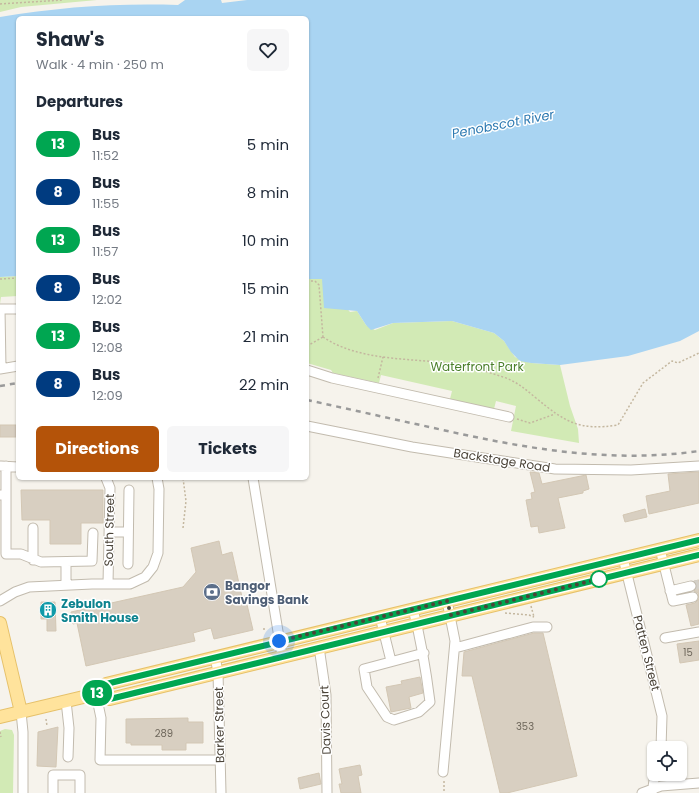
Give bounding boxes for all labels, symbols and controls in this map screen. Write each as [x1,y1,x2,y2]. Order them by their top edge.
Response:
text: Shaw's [36,26,105,53]
button: heart [247,29,289,71]
text: Walk · 4 min · 250 m [36,55,164,74]
text: Departures [36,91,123,112]
water label: Penobscot River [450,105,557,143]
text: Bus [92,124,120,145]
text: 13 [51,134,65,154]
text: 5 min [247,134,289,155]
text: 11:52 [92,146,119,165]
text: Bus [92,172,120,193]
text: 8 [53,182,63,202]
text: 8 min [247,182,289,203]
text: 11:55 [92,194,119,213]
text: Bus [92,220,120,241]
text: 13 [51,230,65,250]
text: 10 min [242,230,289,251]
text: 11:57 [92,242,118,261]
text: Bus [92,268,120,289]
text: 8 [53,278,63,298]
text: 15 min [242,278,289,299]
text: 12:02 [92,290,122,309]
text: Bus [92,316,120,337]
text: 13 [51,326,65,346]
text: 21 min [243,326,289,347]
text: 12:08 [92,338,123,357]
park label: Waterfront Park [430,358,524,375]
text: Bus [92,364,120,385]
text: 8 [53,374,63,394]
text: 22 min [239,374,289,395]
text: 12:09 [92,386,123,405]
button: Directions [36,426,159,472]
button: Tickets [167,426,289,472]
street label: Backstage Road [452,444,552,476]
street label: South Street [100,493,118,567]
unlabelled marker [590,570,608,588]
place label: Bangor Savings Bank [225,577,309,608]
bank icon: Bangor Savings Bank [202,582,222,602]
place label: Zebulon Smith House [61,595,139,626]
building icon: Zebulon Smith House [38,600,58,620]
street label: Patten Street [629,613,665,693]
your location [269,631,289,651]
house number: 15 [683,645,693,660]
line badge: 13 [79,680,115,706]
text: 13 [90,683,104,703]
street label: Davis Court [315,685,335,755]
street label: Barker Street [210,687,228,763]
house number: 353 [516,719,534,734]
house number: 289 [155,726,173,741]
map controls [647,741,687,781]
button: locate [647,741,687,781]

